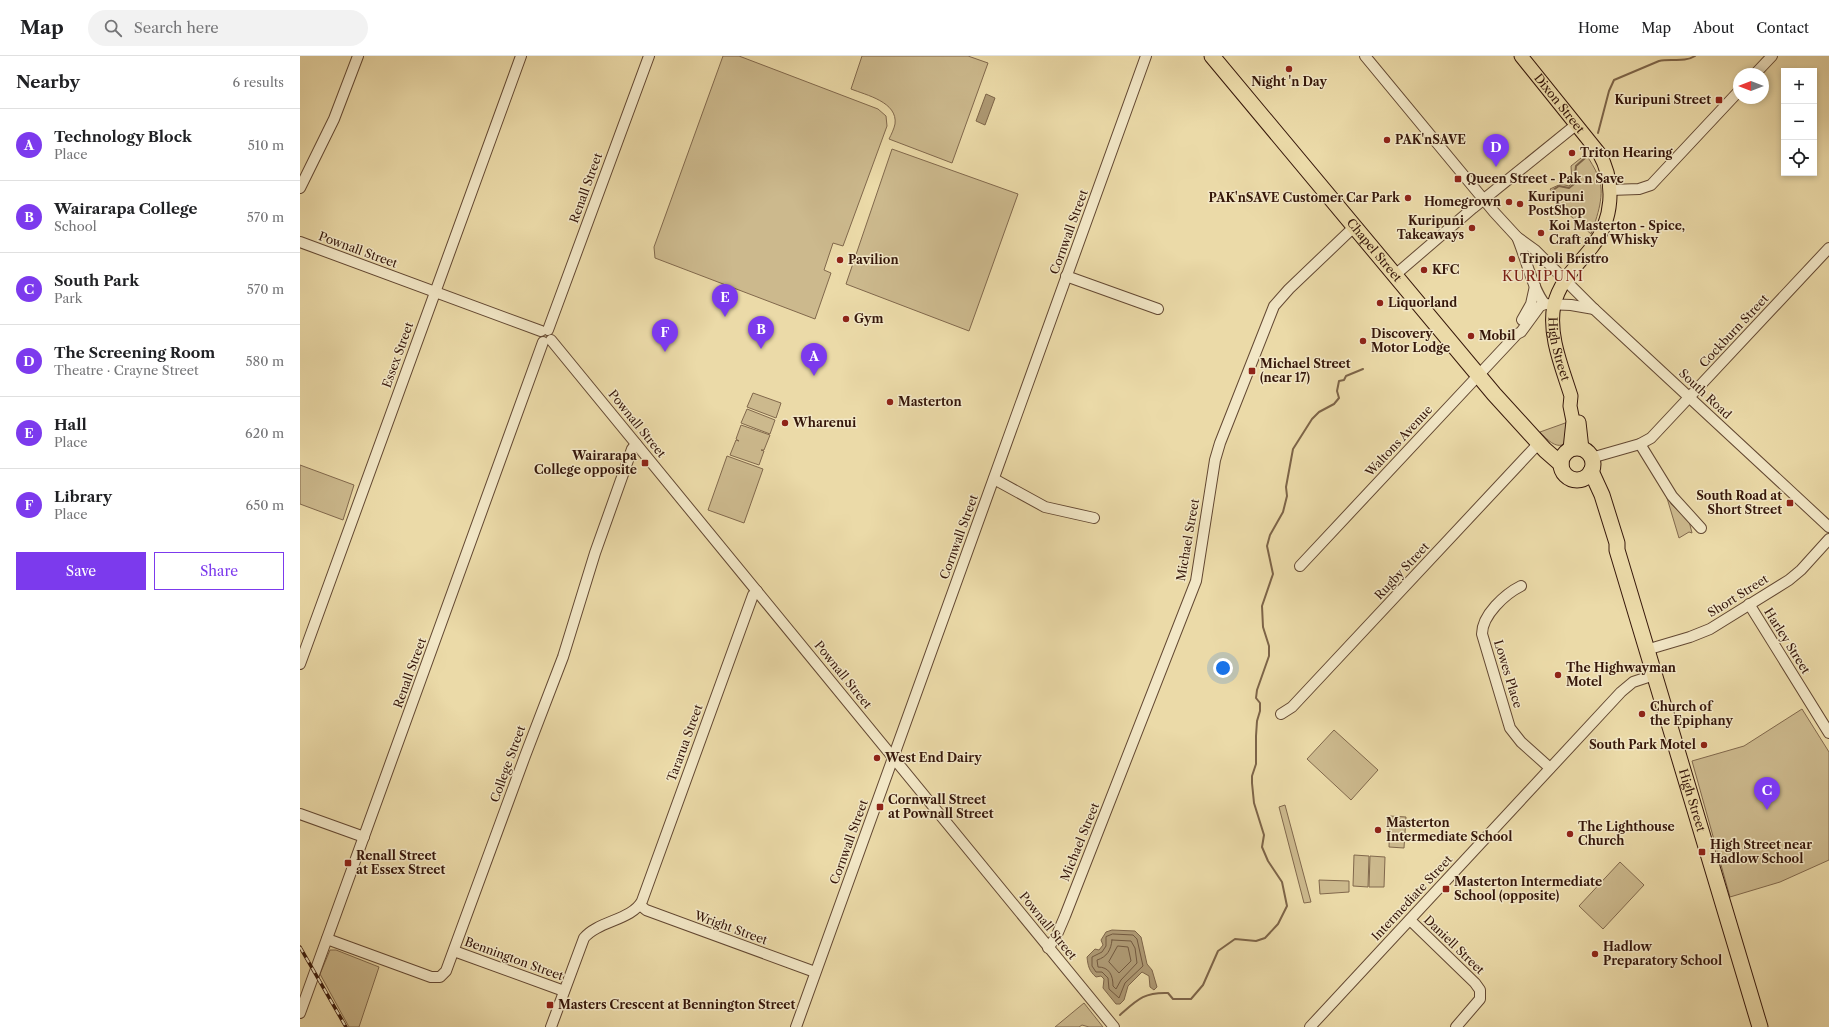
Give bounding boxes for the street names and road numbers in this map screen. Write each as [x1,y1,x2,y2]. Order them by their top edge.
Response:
street label: Dixon Street [1531,70,1589,137]
street label: Renall Street [566,150,605,225]
street label: Cornwall Street [1046,187,1091,276]
street label: Chapel Street [1344,215,1406,285]
street label: Pownall Street [317,228,400,271]
street label: Cockburn Street [1696,291,1772,370]
street label: High Street [1545,317,1574,383]
street label: Essex Street [379,319,417,390]
street label: South Road [1676,365,1735,422]
street label: Pownall Street [606,387,670,461]
street label: Waltons Avenue [1361,402,1436,480]
street label: Cornwall Street [936,492,981,581]
street label: Michael Street [1173,497,1202,582]
street label: Rugby Street [1371,538,1433,602]
street label: Short Street [1705,571,1771,620]
street label: Harley Street [1761,605,1814,677]
street label: Renall Street [390,635,429,710]
street label: Pownall Street [812,638,876,712]
street label: Lowes Place [1491,638,1526,710]
street label: Tararua Street [664,701,706,784]
street label: College Street [487,723,529,804]
street label: High Street [1676,767,1709,834]
street label: Cornwall Street [826,797,871,886]
street label: Michael Street [1057,800,1102,883]
street label: Intermediate Street [1368,851,1456,944]
street label: Pownall Street [1017,889,1081,963]
street label: Wright Street [692,907,770,948]
street label: Daniell Street [1421,912,1488,978]
street label: Bennington Street [463,934,566,984]

